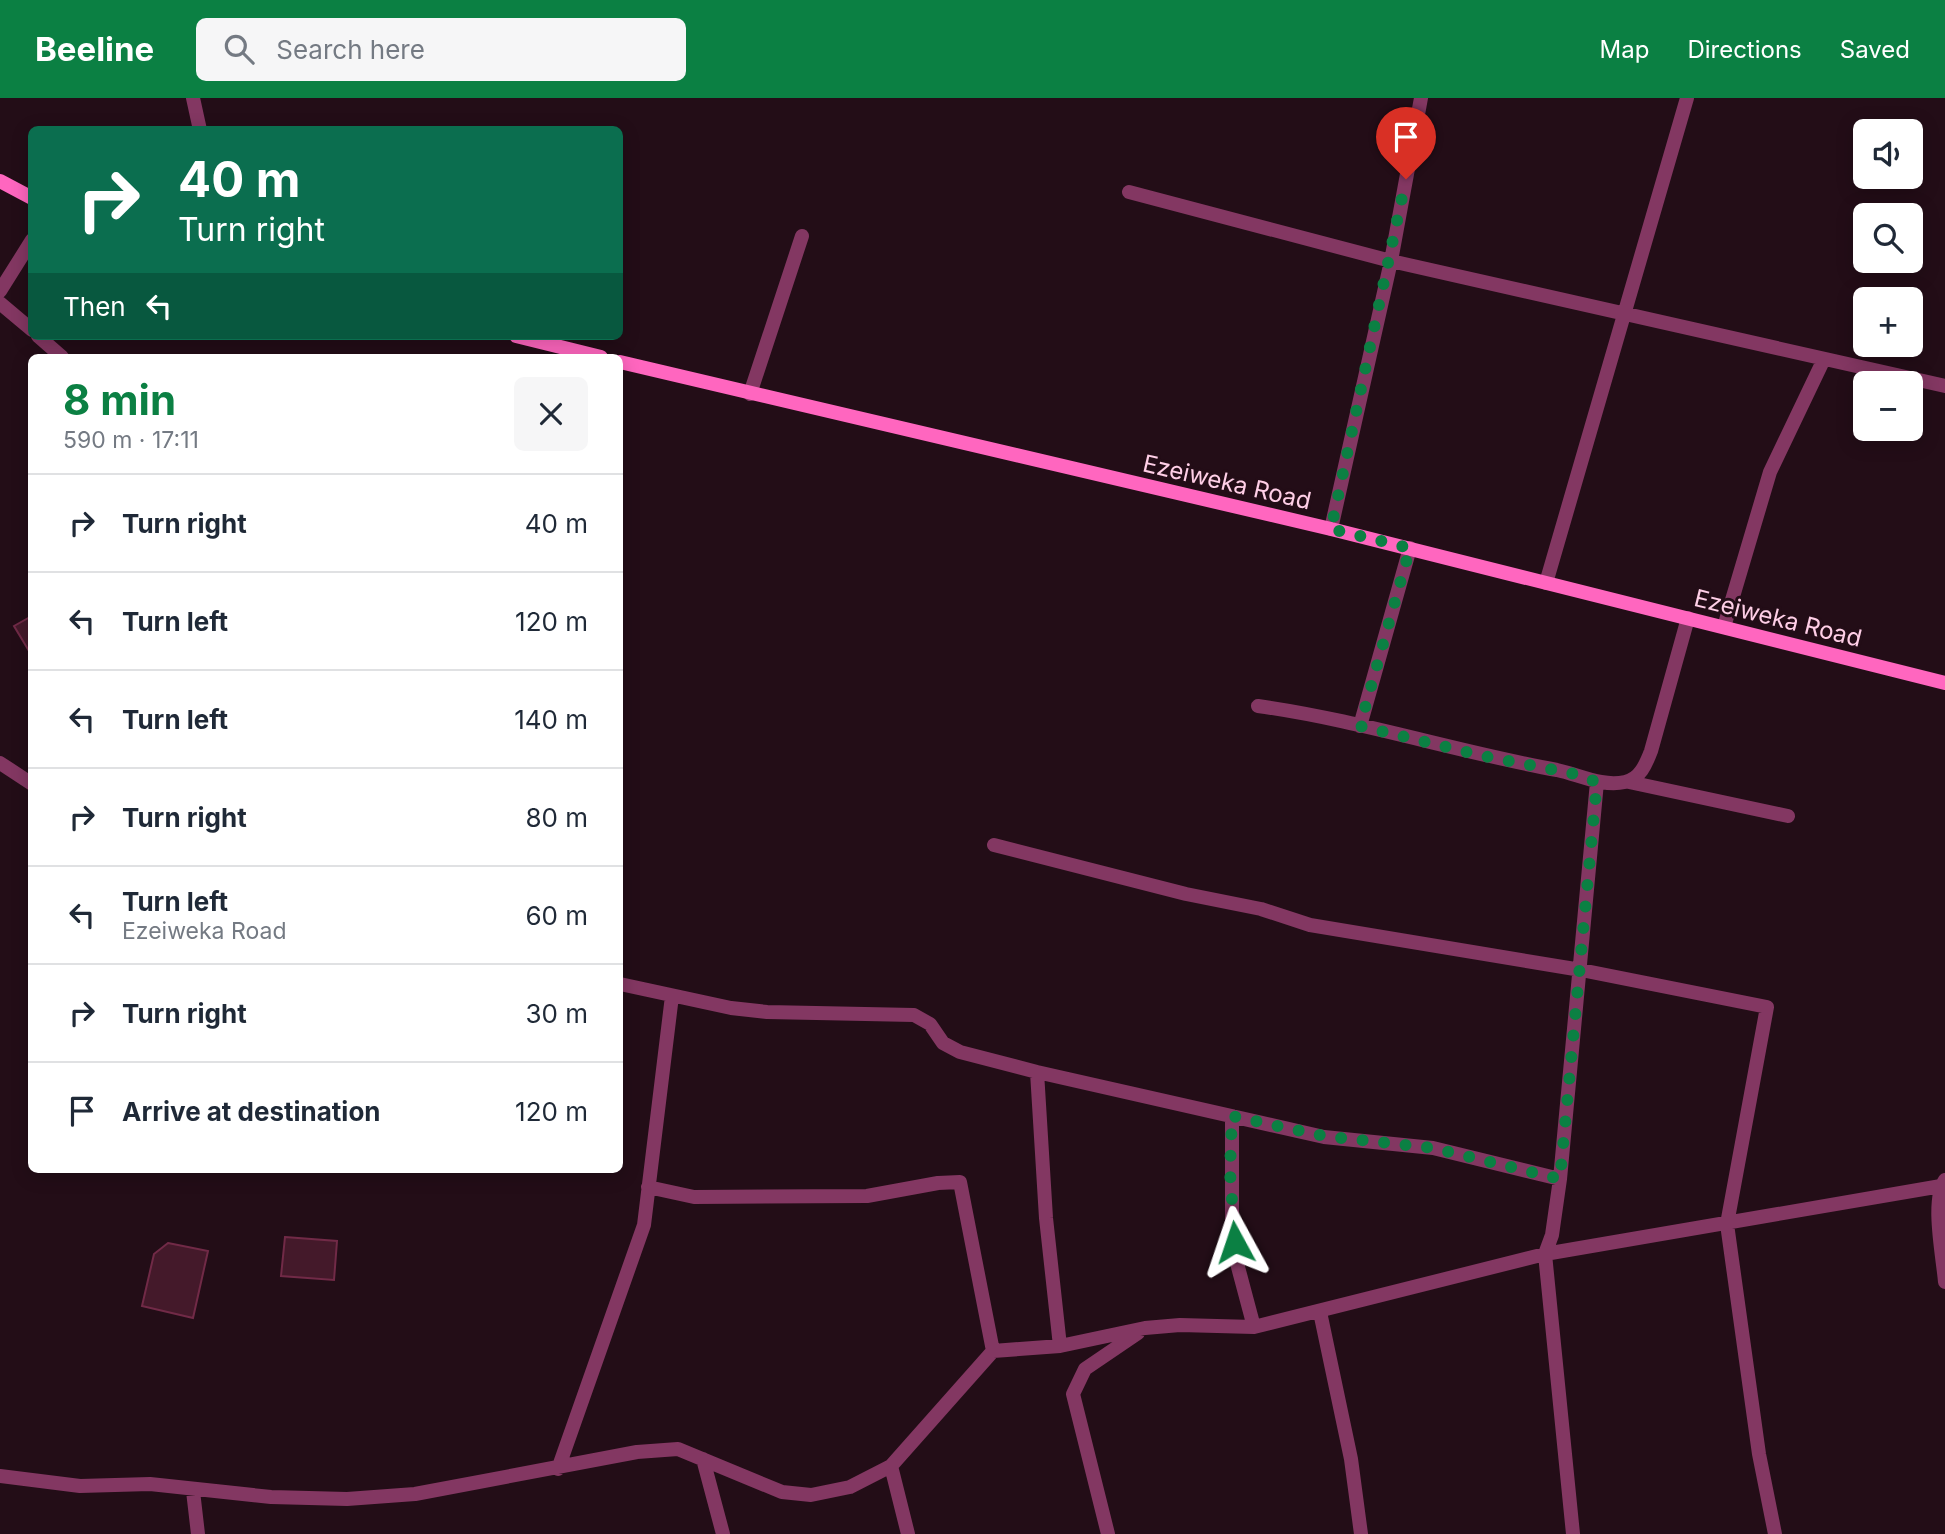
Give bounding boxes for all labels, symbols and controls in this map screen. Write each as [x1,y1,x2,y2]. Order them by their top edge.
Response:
search box [196,18,686,81]
text: Beeline [35,29,154,69]
icon: search [220,30,258,68]
text: Search here [276,34,425,65]
text: Map [1600,35,1649,64]
text: Directions [1687,35,1802,64]
text: Saved [1840,35,1910,64]
pin [1376,107,1436,179]
icon: arrive [1387,118,1425,156]
map controls [1853,119,1923,441]
button: sound [1853,119,1923,189]
text: 40 m [178,150,301,209]
icon: right [63,154,154,245]
button: search [1853,203,1923,273]
text: Turn right [178,210,325,249]
icon: left [140,287,178,325]
button: + [1853,287,1923,357]
text: Then [63,291,126,322]
button: − [1853,371,1923,441]
text: 8 min [63,374,176,425]
button: close [514,377,588,451]
text: 590 m · 17:11 [63,426,199,454]
street label: Ezeiweka Road [1140,449,1314,515]
icon: right [63,504,101,542]
text: Turn right [122,508,247,539]
text: 40 m [525,508,588,539]
street label: Ezeiweka Road [1691,583,1865,653]
icon: left [63,602,101,640]
text: Turn left [122,606,228,637]
text: 120 m [515,606,588,637]
icon: left [63,700,101,738]
text: Turn left [122,704,228,735]
text: 140 m [514,704,588,735]
icon: right [63,798,101,836]
text: Turn right [122,802,247,833]
text: 80 m [525,802,588,833]
text: Turn left [122,886,228,917]
icon: left [63,896,101,934]
text: 60 m [525,900,588,931]
text: Ezeiweka Road [122,917,286,945]
icon: right [63,994,101,1032]
text: Turn right [122,998,247,1029]
text: 30 m [525,998,588,1029]
icon: arrive [63,1092,101,1130]
text: Arrive at destination [122,1096,381,1127]
text: 120 m [515,1096,588,1127]
position arrow [1198,1205,1272,1279]

